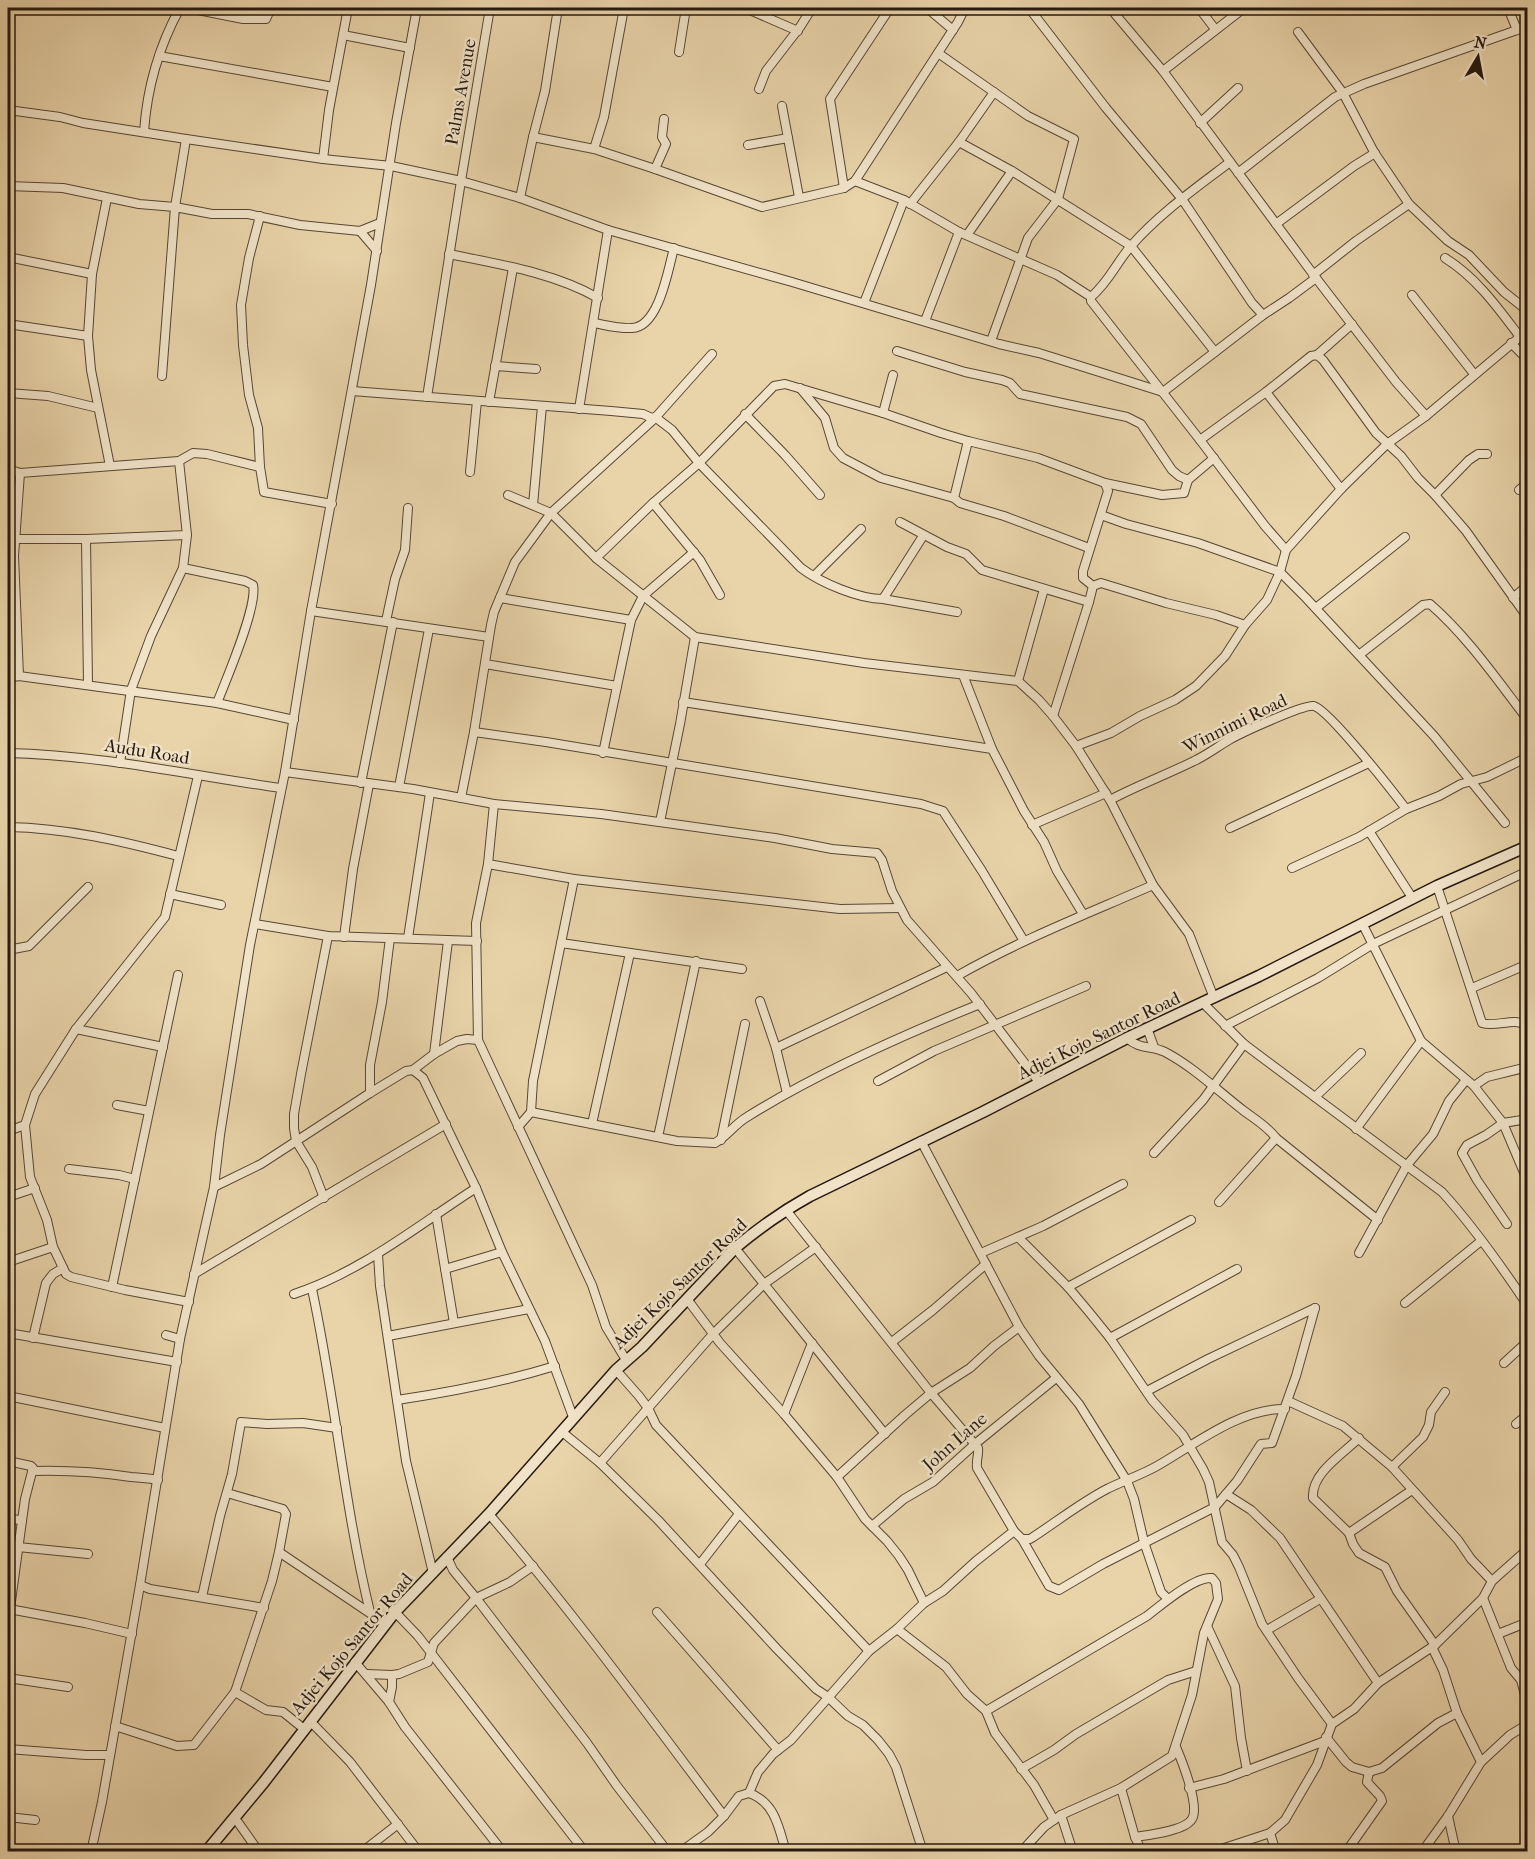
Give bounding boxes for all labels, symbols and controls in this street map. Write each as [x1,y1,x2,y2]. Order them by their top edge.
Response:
north arrow [1448,27,1508,87]
text: N [1473,32,1489,53]
street label: Palms Avenue [441,37,481,147]
street label: Winnimi Road [1179,690,1291,759]
street label: Audu Road [102,735,191,769]
street label: Adjei Kojo Santor Road [1013,987,1184,1085]
street label: Adjei Kojo Santor Road [608,1214,752,1354]
street label: John Lane [917,1408,992,1477]
street label: Adjei Kojo Santor Road [286,1569,418,1720]

